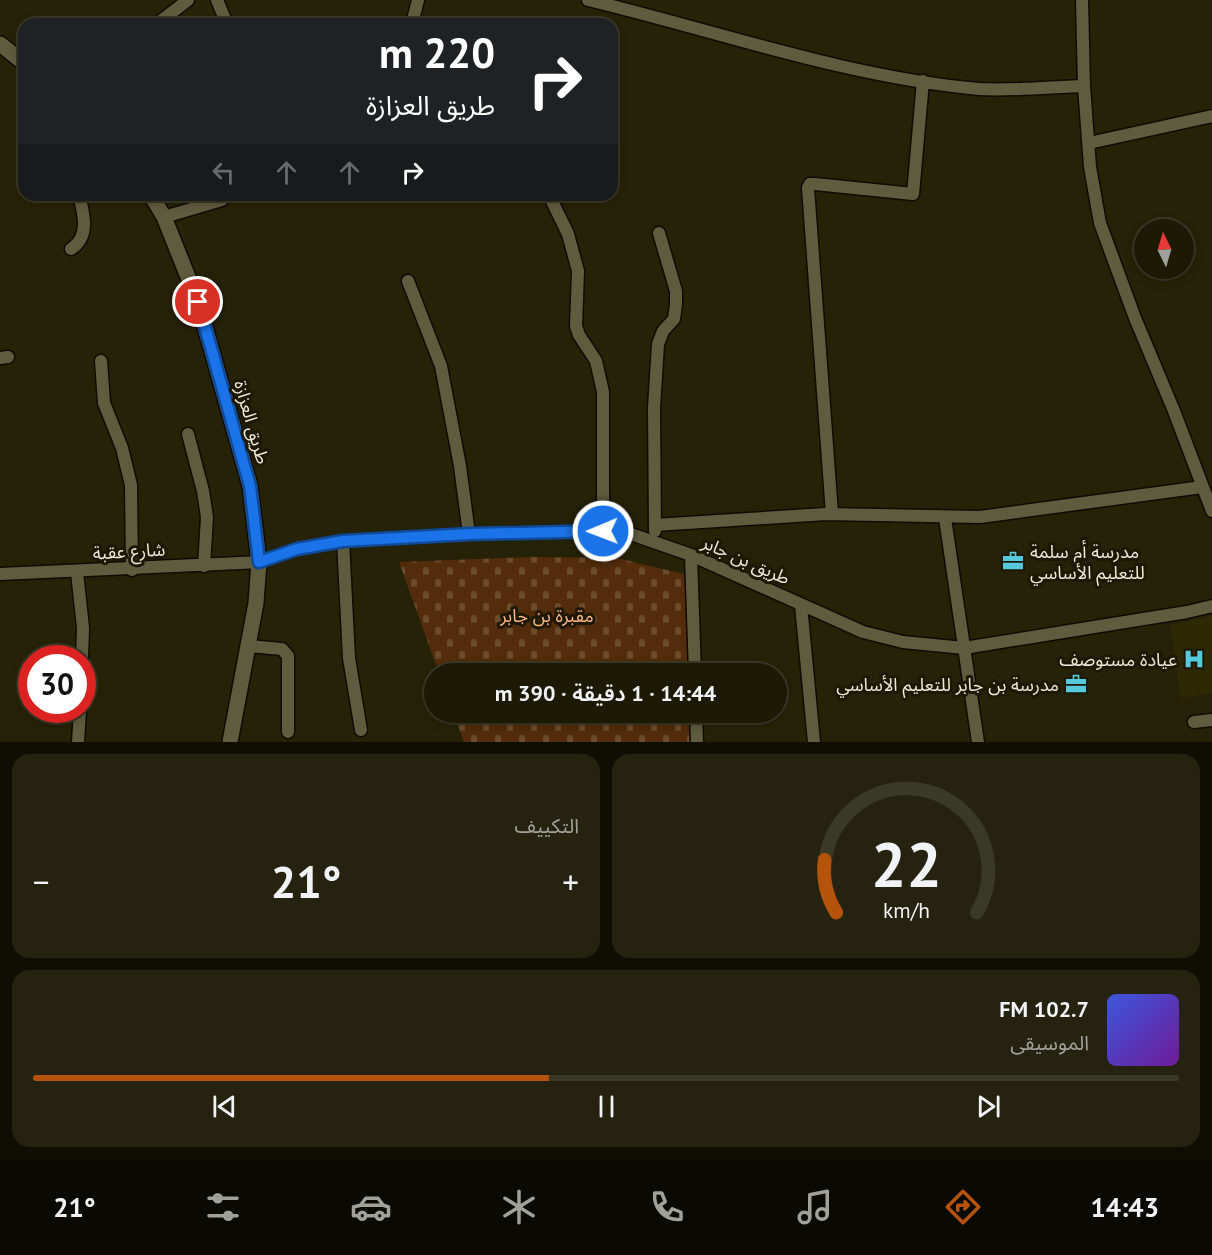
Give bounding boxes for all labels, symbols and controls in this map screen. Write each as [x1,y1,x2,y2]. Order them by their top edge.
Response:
text: 220 m [379,25,495,80]
icon: right [516,42,594,120]
text: طريق العزازة [366,88,495,122]
icon: left [207,156,240,189]
icon: ahead [270,156,303,189]
icon: ahead [333,156,366,189]
icon: right [396,156,429,189]
north arrow [1134,219,1194,279]
map controls [1134,219,1194,279]
pin [172,276,223,327]
icon: arrive [181,285,214,318]
street label: طريق العزازة [229,377,275,467]
position arrow [571,499,635,563]
street label: طريق بن جابر [697,530,794,590]
street label: شارع عقبة [92,538,166,567]
place label: مدرسة أم سلمة للتعليم الأساسي [1030,540,1145,586]
office icon: مدرسة أم سلمة للتعليم الأساسي [1001,549,1025,573]
park label: مقبرة بن جابر [499,604,594,627]
speed limit sign: 30 [18,645,96,723]
hospital icon: عيادة مستوصف [1182,647,1206,671]
place label: عيادة مستوصف [1059,648,1177,671]
office icon: مدرسة بن جابر للتعليم الأساسي [1064,672,1088,696]
place label: مدرسة بن جابر للتعليم الأساسي [836,673,1059,698]
text: 14:44 · 1 دقيقة · 390 m [495,679,716,707]
text: التكييف [515,813,579,839]
text: 22 [871,823,941,904]
text: 21° [271,852,341,910]
text: − [33,860,50,903]
text: + [562,860,579,903]
text: km/h [882,896,929,924]
text: 102.7 FM [999,995,1089,1023]
text: الموسيقى [1010,1030,1089,1056]
icon: previous [208,1090,241,1123]
icon: pause [590,1090,623,1123]
icon: next [972,1090,1005,1123]
icon: filters [202,1186,244,1228]
icon: car [350,1186,392,1228]
icon: climate [498,1186,540,1228]
icon: phone [646,1186,688,1228]
icon: music [794,1186,836,1228]
icon: directions [942,1186,984,1228]
text: 21° [53,1190,96,1224]
text: 14:43 [1090,1190,1159,1224]

